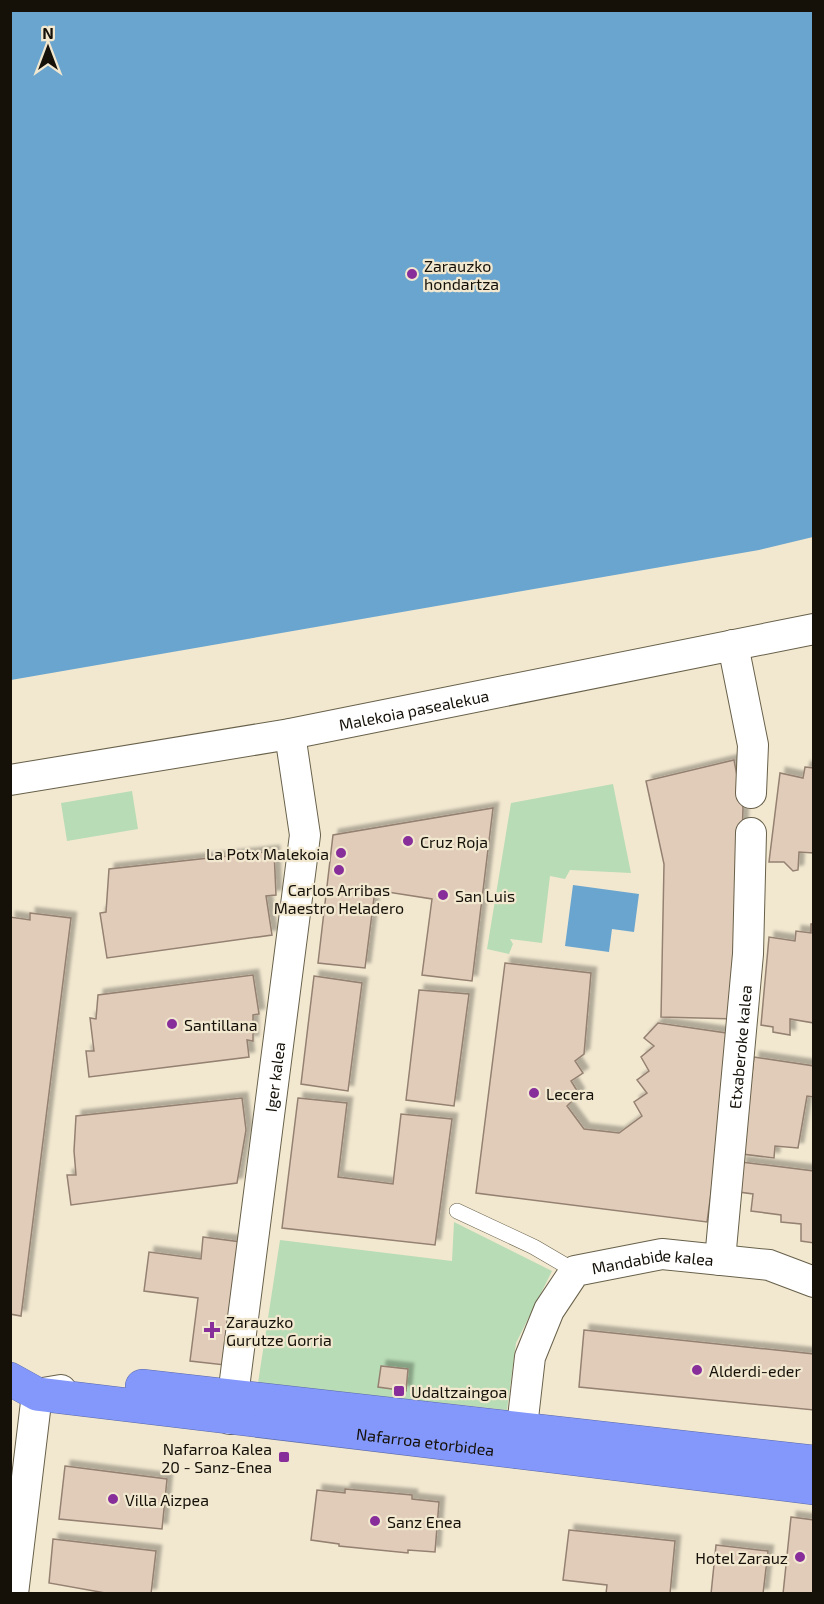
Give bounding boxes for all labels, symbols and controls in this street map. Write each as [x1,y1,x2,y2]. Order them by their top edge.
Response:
north arrow [18,18,78,78]
text: N [42,23,54,42]
place label: Zarauzko hondartza [424,256,499,293]
marker: Zarauzko hondartza [405,267,419,281]
street label: Malekoia pasealekua [337,685,490,734]
place label: Cruz Roja [420,832,488,852]
marker: Cruz Roja [401,834,415,848]
place label: La Potx Malekoia [206,844,329,863]
marker: La Potx Malekoia [334,846,348,860]
marker: Carlos Arribas Maestro Heladero [332,863,346,877]
place label: Carlos Arribas Maestro Heladero [274,880,404,917]
place label: San Luis [455,886,515,905]
marker: San Luis [436,888,450,902]
street label: Etxaberoke kalea [724,984,755,1110]
place label: Santillana [184,1015,258,1034]
marker: Santillana [165,1017,179,1031]
street label: Iger kalea [260,1041,288,1113]
place label: Lecera [546,1084,594,1103]
marker: Lecera [527,1086,541,1100]
street label: Mandabide kalea [590,1245,715,1277]
place label: Zarauzko Gurutze Gorria [226,1312,332,1349]
marker: Zarauzko Gurutze Gorria [203,1321,221,1339]
place label: Alderdi-eder [709,1361,801,1380]
marker: Alderdi-eder [690,1363,704,1377]
place label: Udaltzaingoa [411,1382,507,1401]
marker: Udaltzaingoa [392,1384,406,1398]
street label: Nafarroa etorbidea [355,1423,495,1459]
place label: Nafarroa Kalea 20 - Sanz-Enea [161,1439,272,1476]
marker: Nafarroa Kalea 20 - Sanz-Enea [277,1450,291,1464]
place label: Villa Aizpea [125,1490,209,1509]
marker: Villa Aizpea [106,1492,120,1506]
place label: Sanz Enea [387,1512,461,1531]
marker: Sanz Enea [368,1514,382,1528]
place label: Hotel Zarauz [695,1548,788,1567]
marker: Hotel Zarauz [793,1550,807,1564]

